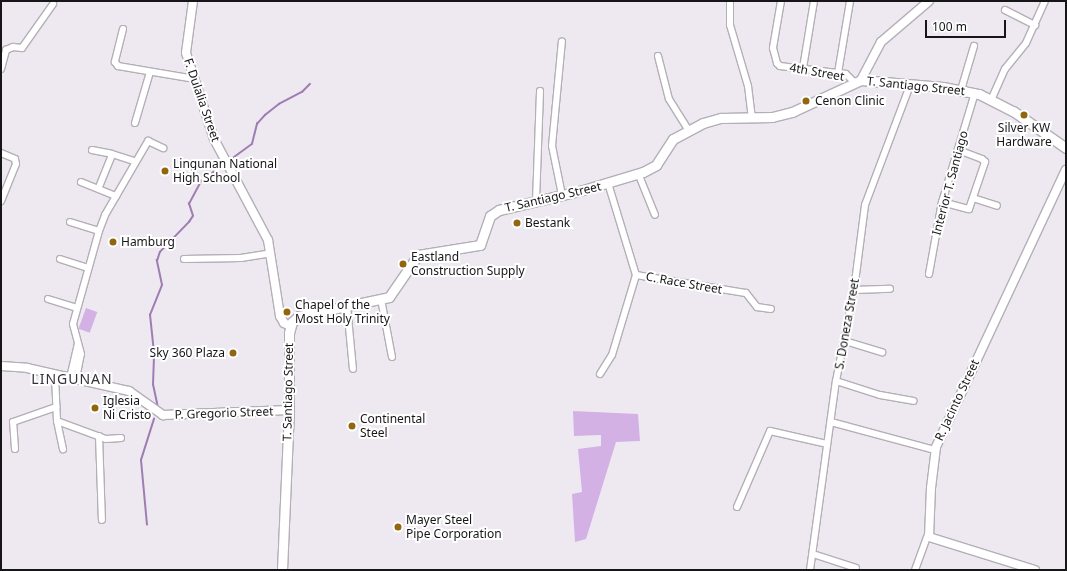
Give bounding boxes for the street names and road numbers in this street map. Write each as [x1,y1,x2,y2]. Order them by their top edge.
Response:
street label: F. Dulalia Street [181,56,223,144]
street label: 4th Street [789,60,845,84]
street label: T. Santiago Street [866,74,966,98]
street label: Interior T. Santiago [929,129,971,237]
street label: T. Santiago Street [503,179,603,215]
street label: C. Race Street [645,269,723,297]
street label: S. Doneza Street [832,277,862,371]
street label: T. Santiago Street [280,343,296,441]
street label: R. Jacinto Street [932,357,982,443]
street label: P. Gregorio Street [174,404,274,422]

